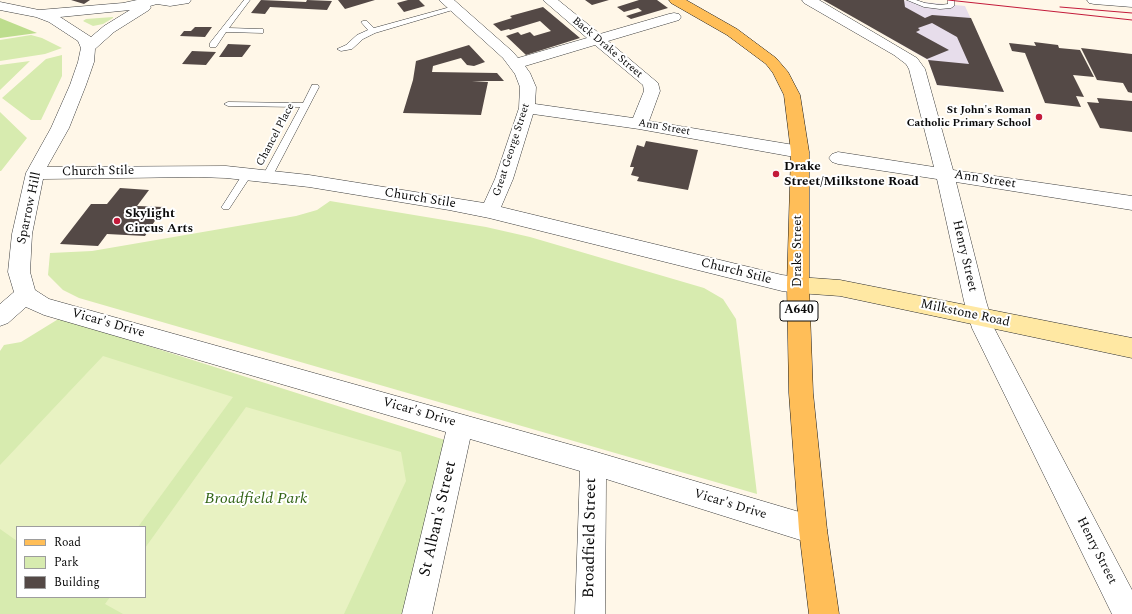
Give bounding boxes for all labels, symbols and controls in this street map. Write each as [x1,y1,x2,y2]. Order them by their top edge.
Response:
street label: Back Drake Street [569,15,645,81]
street label: Chancel Place [254,101,298,169]
street label: Great George Street [491,102,533,198]
place label: St John's Roman Catholic Primary School [907,104,1031,130]
marker: St John's Roman Catholic Primary School [1034,112,1044,122]
street label: Ann Street [637,117,691,139]
place label: Drake Street/Milkstone Road [784,159,919,190]
street label: Church Stile [62,164,134,180]
street label: Ann Street [953,167,1017,193]
marker: Drake Street/Milkstone Road [771,169,781,179]
street label: Sparrow Hill [15,171,45,245]
street label: Church Stile [383,186,457,212]
place label: Skylight Circus Arts [125,206,193,237]
street label: Drake Street [790,215,806,287]
marker: Skylight Circus Arts [112,216,122,226]
street label: Henry Street [948,219,980,293]
street label: Church Stile [699,256,773,288]
street label: Milkstone Road [919,297,1011,331]
road number: A640 [780,301,818,321]
street label: Vicar's Drive [70,306,146,342]
street label: Vicar's Drive [381,395,457,431]
street label: St Alban's Street [416,459,462,579]
street label: Broadfield Street [580,478,602,598]
street label: Vicar's Drive [692,487,768,523]
park label: Broadfield Park [205,490,307,510]
street label: Henry Street [1072,515,1120,587]
legend [16,526,146,598]
text: Road [54,533,81,552]
text: Park [54,553,79,572]
text: Building [54,573,100,592]

